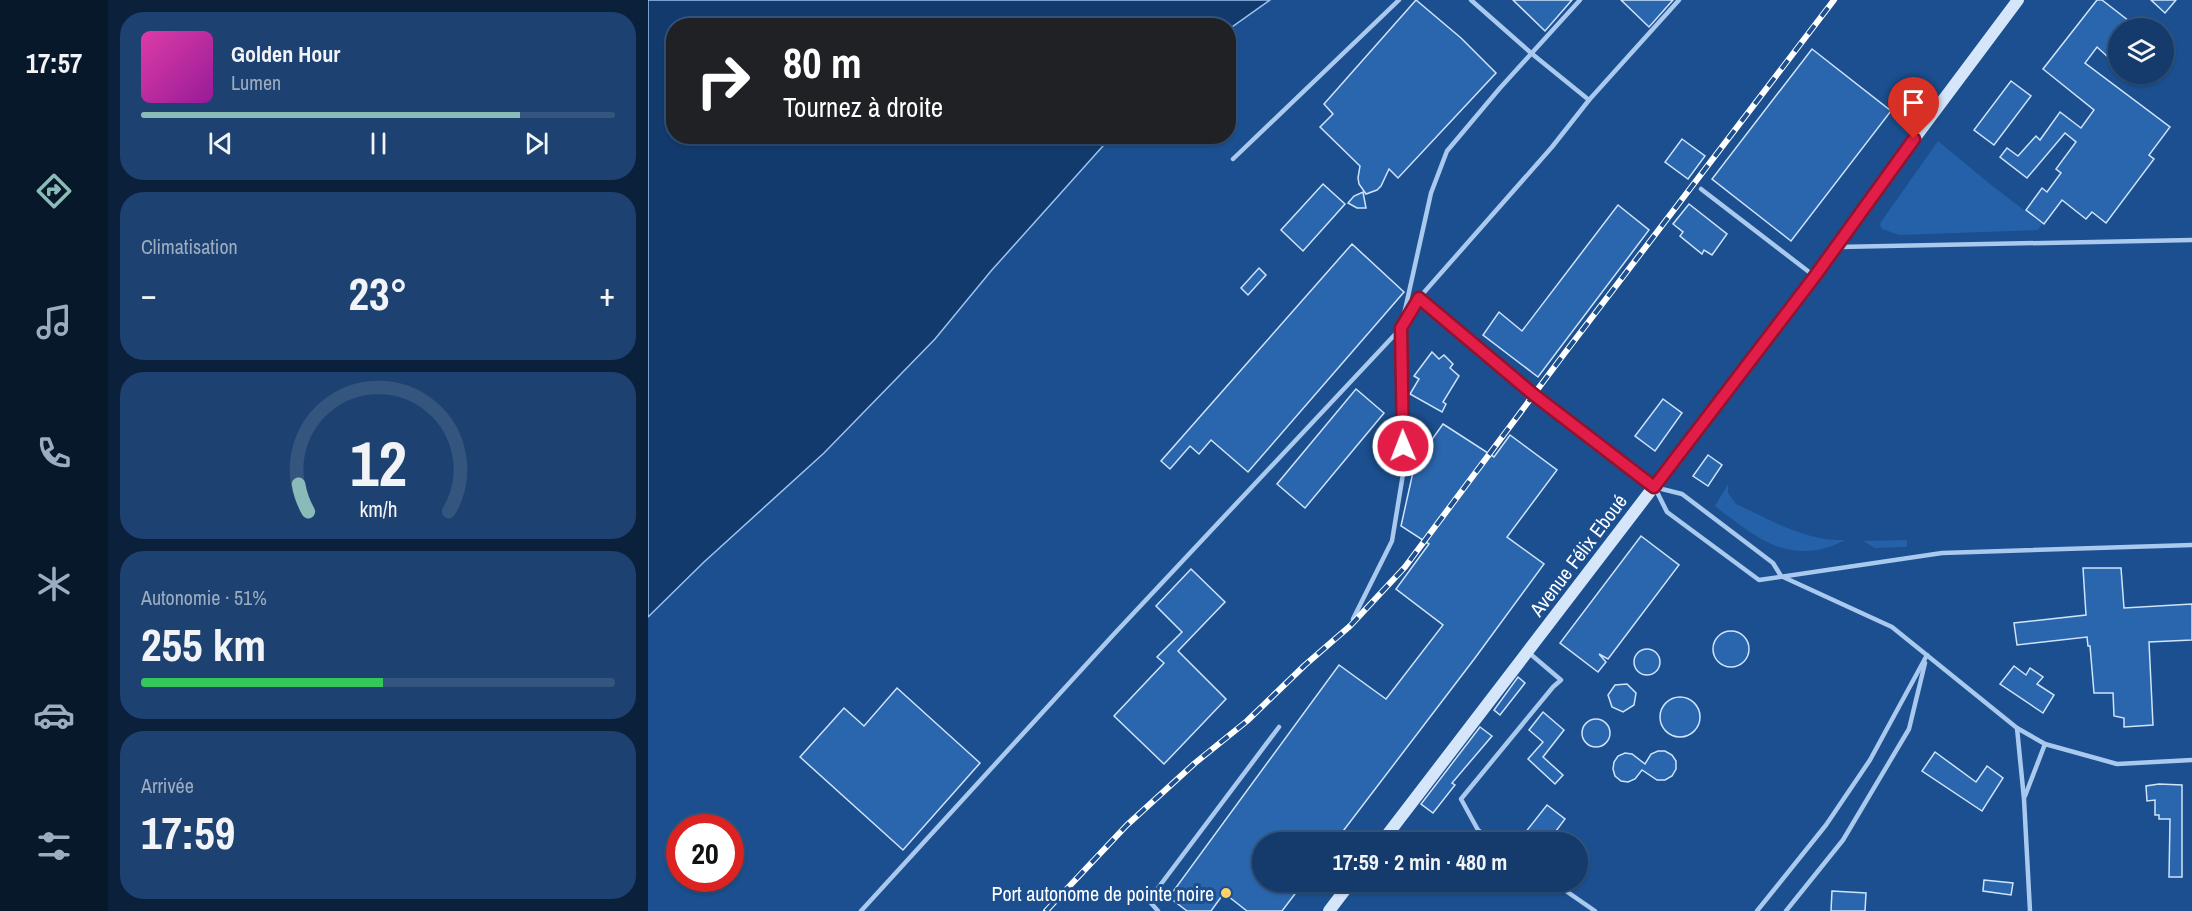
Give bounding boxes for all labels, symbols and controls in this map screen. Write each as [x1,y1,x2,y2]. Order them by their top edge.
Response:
map controls [2108,18,2174,84]
button: layers [2108,18,2174,84]
text: 80 m [783,35,862,91]
text: Golden Hour [231,39,340,69]
icon: right [684,42,762,120]
text: 17:57 [26,45,82,81]
text: Lumen [231,69,281,96]
pin [1888,77,1939,139]
icon: arrive [1897,86,1930,119]
text: Tournez à droite [783,89,943,125]
icon: previous [204,127,237,160]
icon: pause [362,127,395,160]
icon: next [520,127,553,160]
icon: directions [33,170,75,212]
text: Climatisation [141,233,238,260]
text: 23° [348,263,408,324]
text: − [141,272,157,316]
text: + [599,272,615,316]
icon: music [33,301,75,343]
position arrow [1371,414,1435,478]
text: 12 [350,422,406,506]
icon: phone [33,432,75,474]
street label: Avenue Félix Eboué [1522,488,1633,622]
text: km/h [359,496,397,525]
icon: climate [33,563,75,605]
text: Autonomie · 51% [141,584,267,611]
text: 255 km [141,614,266,675]
icon: car [33,694,75,736]
text: Arrivée [141,772,194,799]
text: 17:59 [141,802,235,863]
speed limit sign: 20 [666,814,744,892]
icon: filters [33,825,75,867]
text: 17:59 · 2 min · 480 m [1333,847,1507,877]
place label: Port autonome de pointe noire [992,880,1214,907]
marker: Port autonome de pointe noire [1219,886,1233,900]

